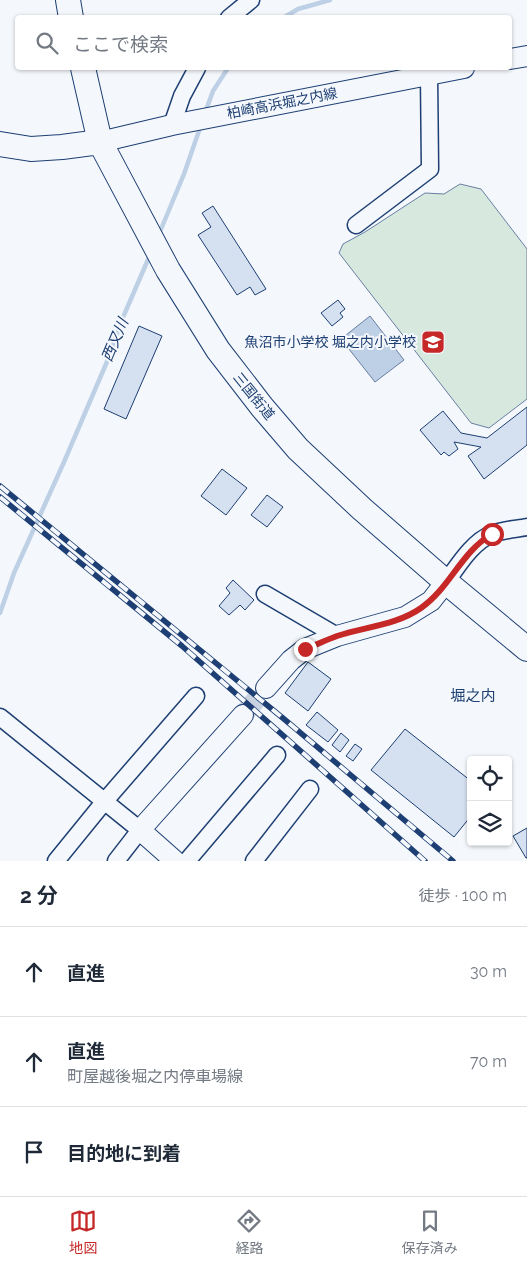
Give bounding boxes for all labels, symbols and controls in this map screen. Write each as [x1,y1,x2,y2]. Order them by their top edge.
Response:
search box [15,15,512,70]
icon: search [33,29,61,57]
text: ここで検索 [73,33,168,55]
street label: 柏崎高浜堀之内線 [226,84,338,122]
water label: 西又川 [98,314,133,364]
school or university icon: 魚沼市小学校 堀之内小学校 [420,329,446,355]
place label: 魚沼市小学校 堀之内小学校 [244,334,416,350]
street label: 三国街道 [230,369,278,423]
route start [481,523,504,546]
route end [294,638,317,661]
district label: 堀之内 [450,687,496,705]
map controls [467,756,512,846]
button: locate [467,756,512,801]
button: layers [467,801,512,846]
text: 2 分 [20,883,58,908]
text: 徒歩 · 100 m [419,886,507,905]
icon: ahead [20,958,48,986]
text: 直進 [67,962,105,984]
text: 30 m [470,962,507,981]
text: 直進 [67,1040,105,1062]
icon: ahead [20,1048,48,1076]
text: 70 m [470,1052,507,1071]
text: 町屋越後堀之内停車場線 [67,1067,243,1086]
icon: arrive [20,1138,48,1166]
text: 目的地に到着 [67,1142,181,1164]
tab: 地図 [69,1207,97,1257]
tab: 経路 [235,1207,263,1257]
tab: 保存済み [402,1207,458,1257]

